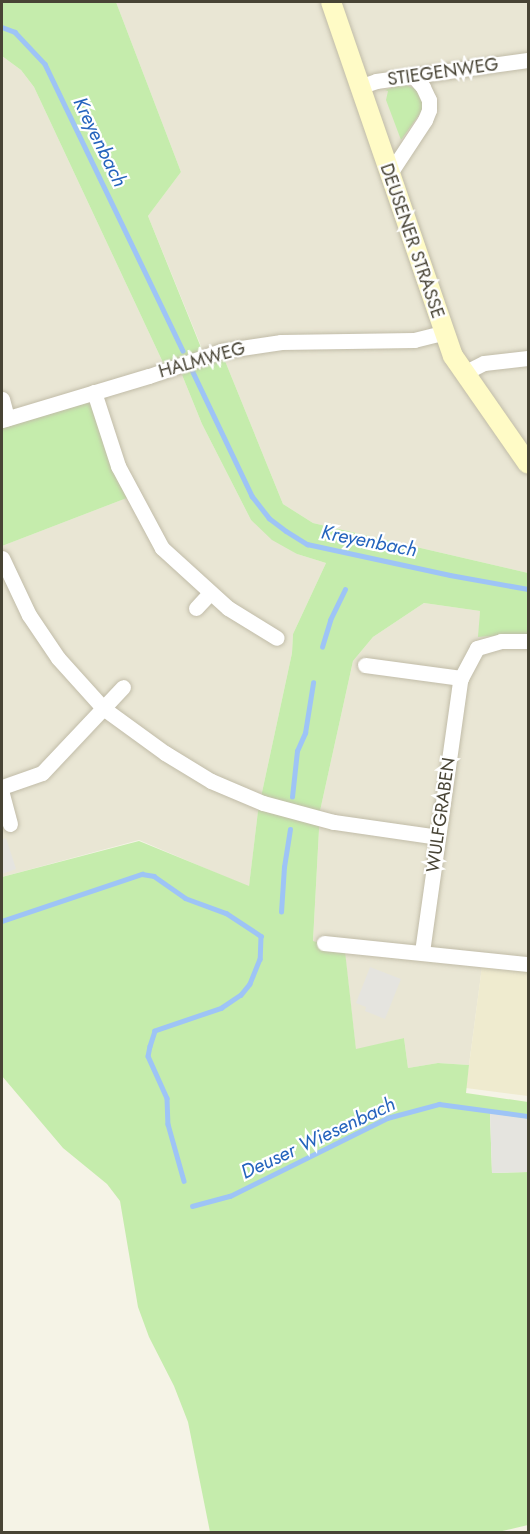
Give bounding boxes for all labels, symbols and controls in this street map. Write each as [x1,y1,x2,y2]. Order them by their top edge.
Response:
street label: STIEGENWEG [386,54,500,90]
water label: Kreyenbach [68,93,132,191]
street label: DEUSENER STRASSE [375,161,449,321]
street label: HALMWEG [156,337,248,383]
water label: Kreyenbach [319,520,419,562]
street label: WULFGRABEN [422,756,460,874]
water label: Deuser Wiesenbach [237,1092,399,1184]

